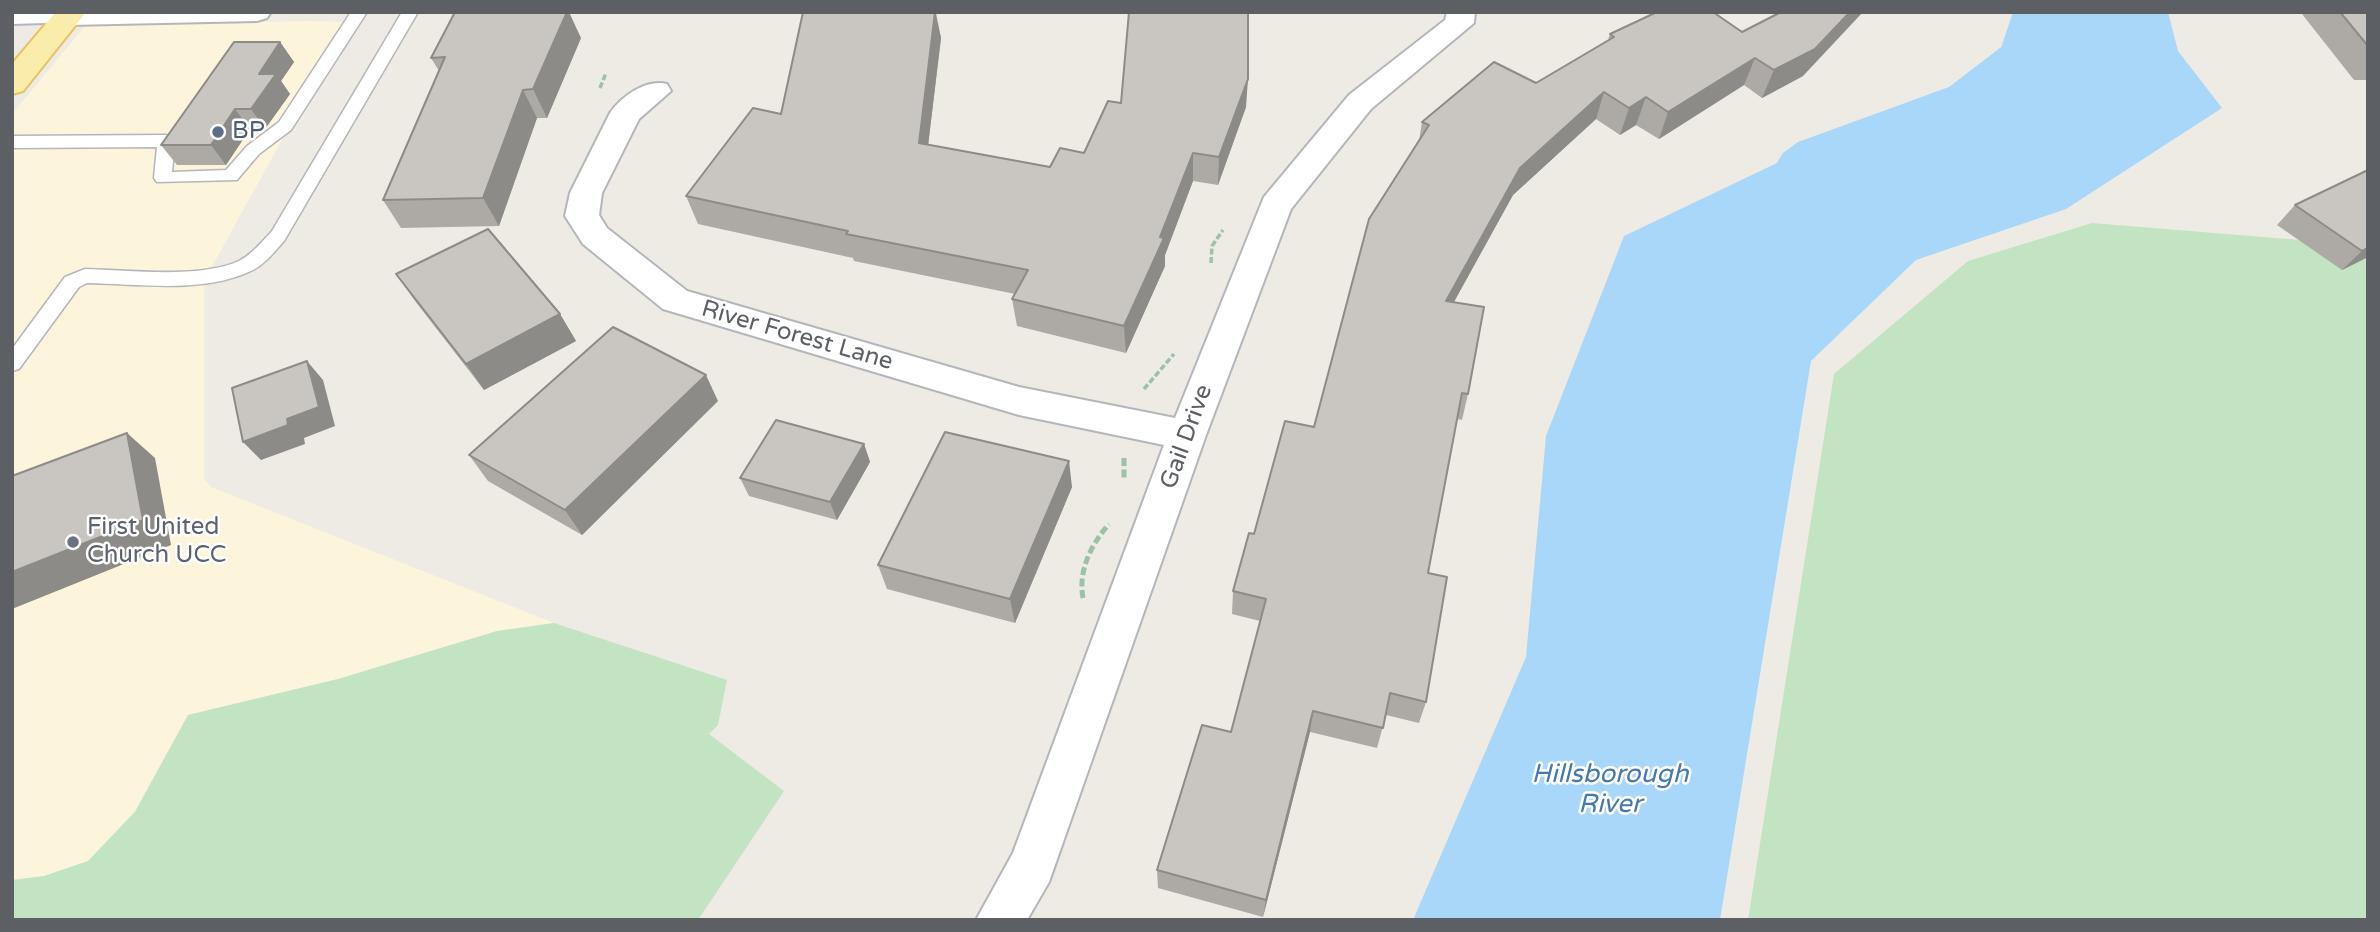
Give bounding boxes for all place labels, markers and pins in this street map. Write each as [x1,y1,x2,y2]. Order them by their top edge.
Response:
place label: BP [232,118,265,146]
marker: BP [210,124,226,140]
place label: First United Church UCC [87,514,226,570]
marker: First United Church UCC [65,534,81,550]

